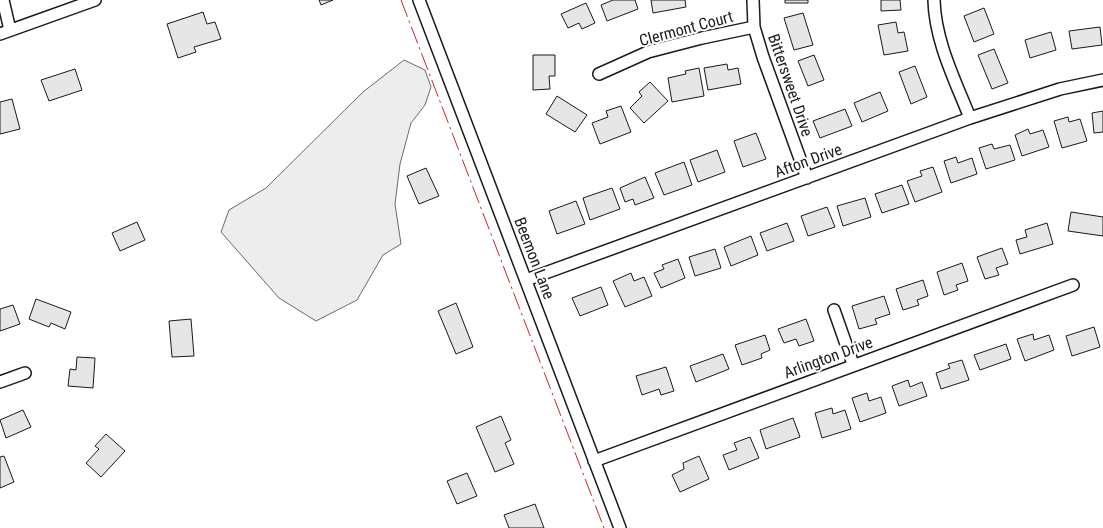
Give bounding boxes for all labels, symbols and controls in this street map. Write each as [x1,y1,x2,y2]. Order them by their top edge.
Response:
street label: Clermont Court [637,7,735,50]
street label: Bittersweet Drive [764,31,817,139]
street label: Afton Drive [772,140,844,181]
street label: Beemon Lane [510,215,559,302]
street label: Arlington Drive [781,333,875,382]

